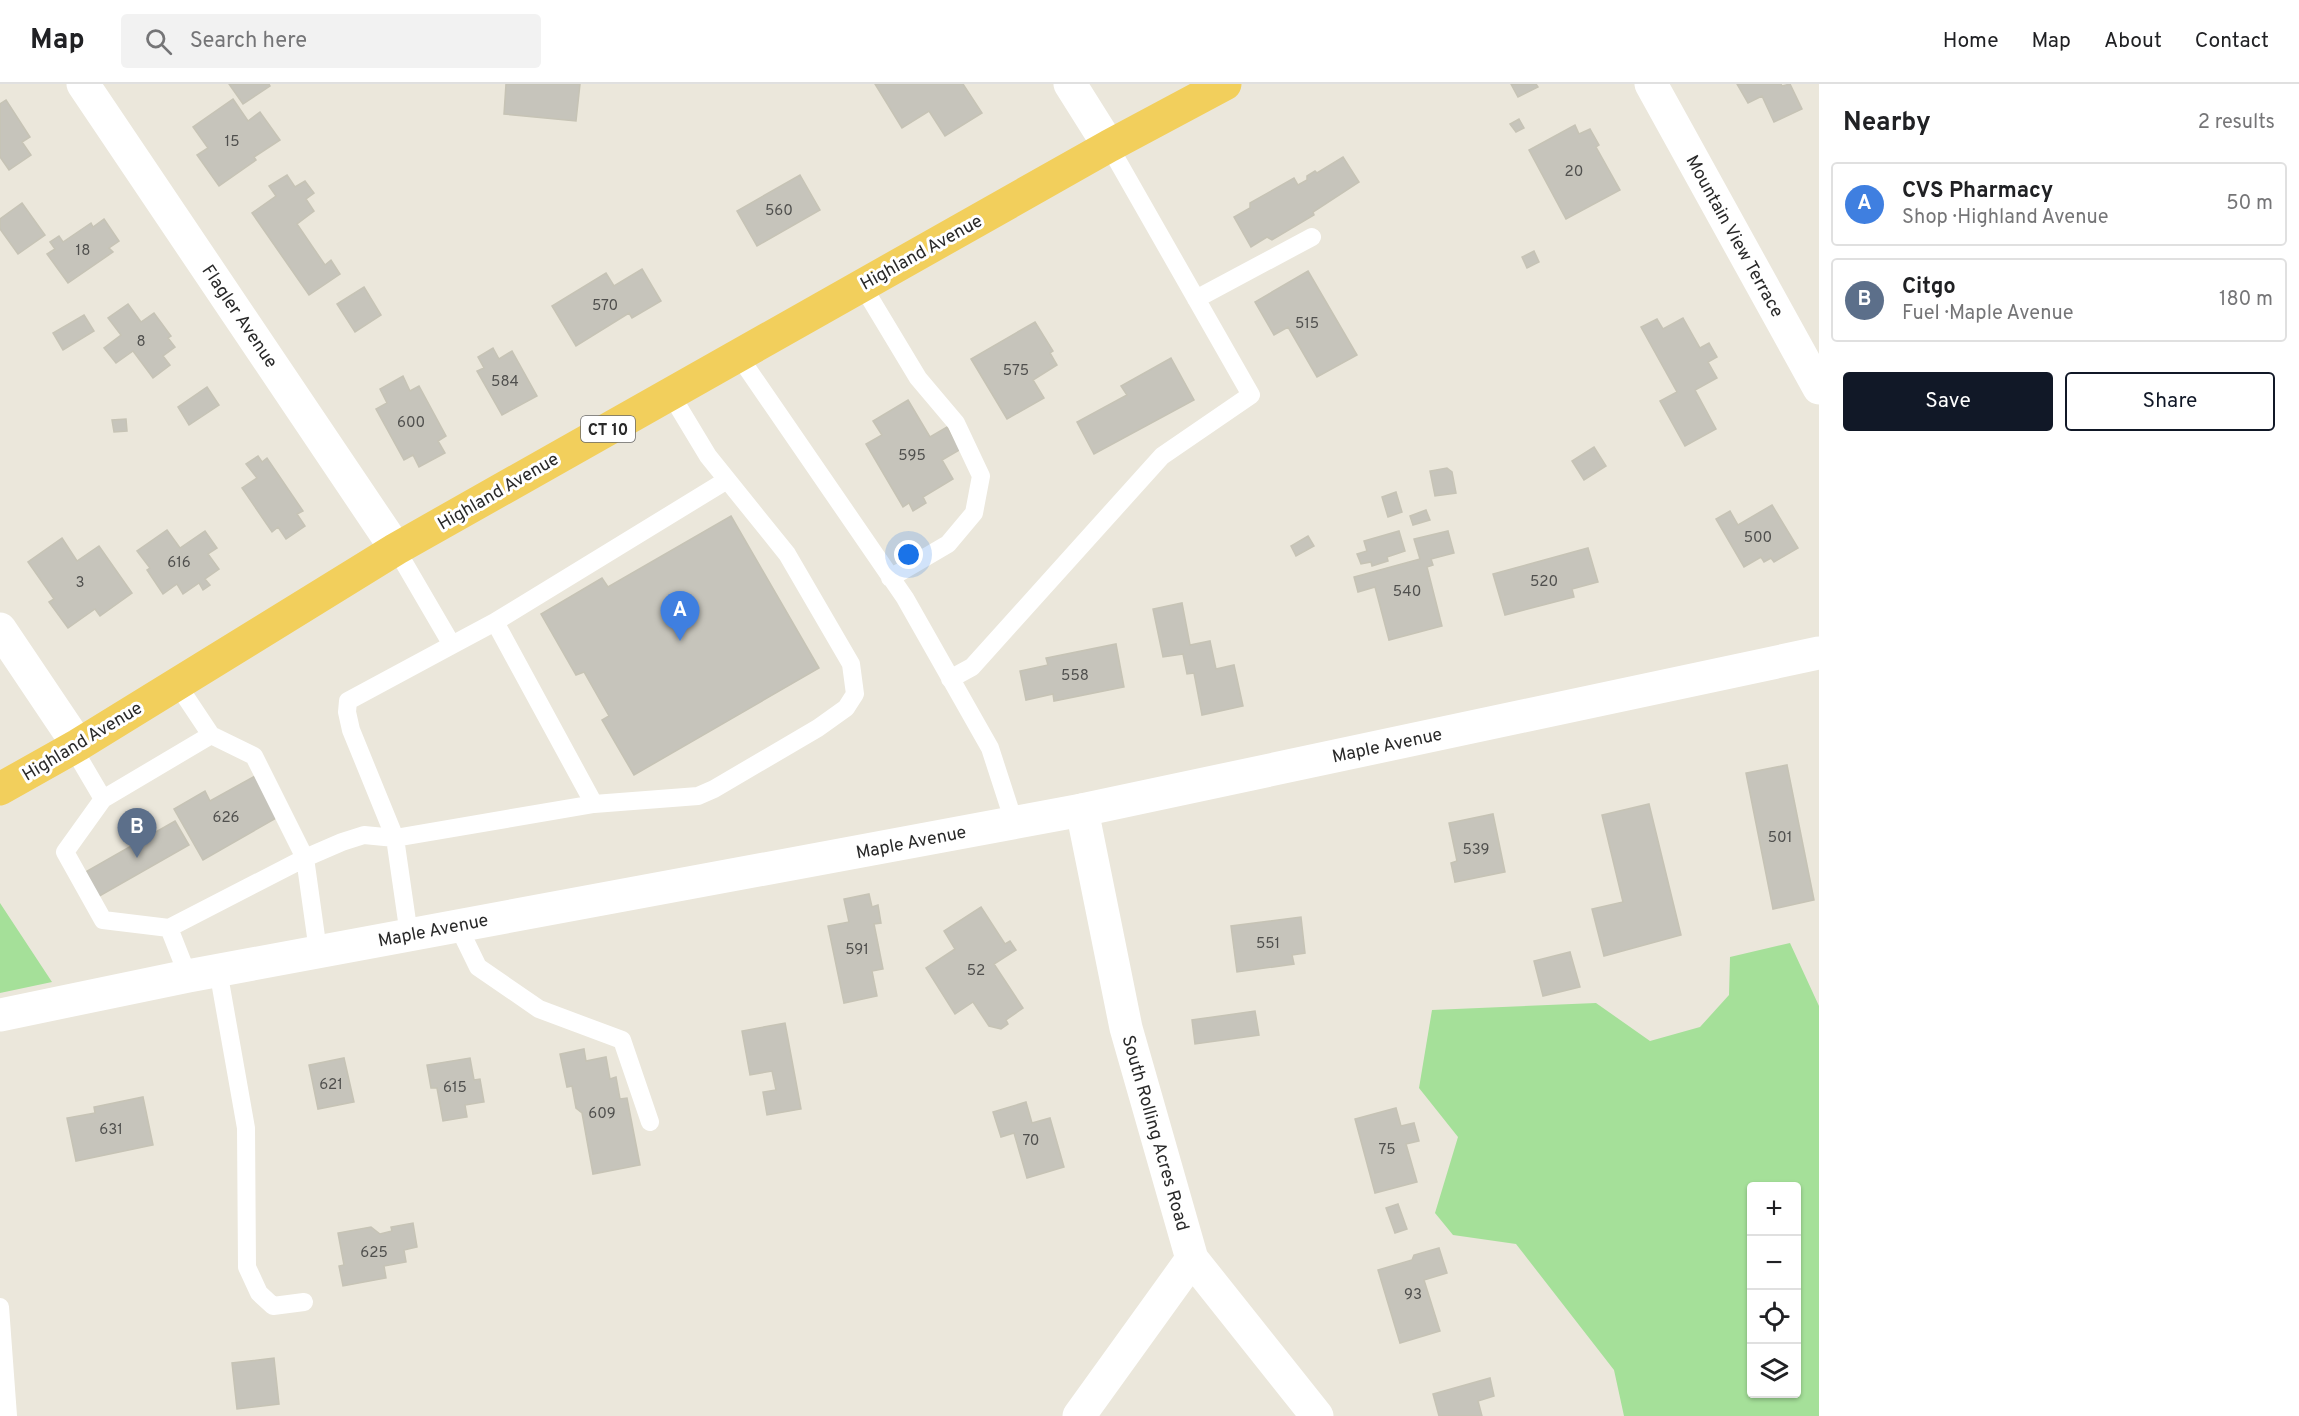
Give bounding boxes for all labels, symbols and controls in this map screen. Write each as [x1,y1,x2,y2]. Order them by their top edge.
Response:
search box [121,14,541,68]
text: Map [30,23,85,59]
icon: search [142,25,175,58]
text: Search here [190,28,307,55]
text: Home [1943,28,1999,55]
text: Map [2032,28,2071,55]
text: About [2104,28,2162,55]
text: Contact [2195,28,2269,55]
text: Nearby [1843,107,1931,140]
text: 2 results [2198,110,2275,136]
house number: 15 [225,133,239,152]
street label: Mountain View Terrace [1680,152,1788,322]
house number: 20 [1565,163,1583,182]
text: CVS Pharmacy [1902,178,2053,205]
text: A [1857,191,1872,217]
text: 50 m [2226,191,2273,217]
house number: 560 [765,202,793,221]
text: Shop · Highland Avenue [1902,205,2108,231]
street label: Highland Avenue [857,210,987,296]
house number: 18 [76,242,90,261]
street label: Flagler Avenue [196,261,282,373]
text: Citgo [1902,274,1956,301]
text: B [1858,287,1871,313]
text: 180 m [2219,287,2273,313]
house number: 570 [592,297,618,316]
text: Fuel · Maple Avenue [1902,301,2073,327]
house number: 515 [1295,315,1319,334]
house number: 8 [136,333,146,352]
house number: 575 [1003,362,1029,381]
button: Save [1843,372,2053,431]
button: Share [2065,372,2275,431]
house number: 584 [491,373,519,392]
house number: 600 [397,414,425,433]
road number: CT 10 [581,416,635,442]
house number: 595 [898,447,926,466]
street label: Highland Avenue [434,448,563,536]
house number: 500 [1744,529,1772,548]
your location [894,540,923,569]
house number: 616 [167,554,191,573]
house number: 520 [1530,573,1558,592]
house number: 3 [75,574,85,593]
house number: 540 [1393,583,1421,602]
pin: A [660,592,700,641]
house number: 558 [1061,667,1089,686]
street label: Highland Avenue [19,697,147,787]
street label: Maple Avenue [1330,724,1444,769]
pin: B [118,808,156,858]
house number: 626 [212,809,240,828]
street label: Maple Avenue [854,822,968,865]
house number: 501 [1768,829,1792,848]
house number: 539 [1463,841,1490,860]
street label: Maple Avenue [376,910,490,953]
house number: 551 [1256,935,1280,954]
house number: 591 [845,941,869,960]
house number: 52 [967,962,985,981]
street label: South Rolling Acres Road [1116,1033,1194,1234]
house number: 621 [319,1076,343,1095]
house number: 615 [443,1079,467,1098]
house number: 609 [588,1105,616,1124]
house number: 631 [99,1121,123,1140]
house number: 70 [1022,1132,1040,1151]
house number: 75 [1378,1141,1396,1160]
map controls [1747,1182,1801,1398]
button: + [1747,1182,1801,1236]
button: − [1747,1236,1801,1290]
house number: 625 [360,1244,388,1263]
house number: 93 [1404,1286,1422,1305]
button: locate [1747,1290,1801,1344]
button: layers [1747,1344,1801,1398]

